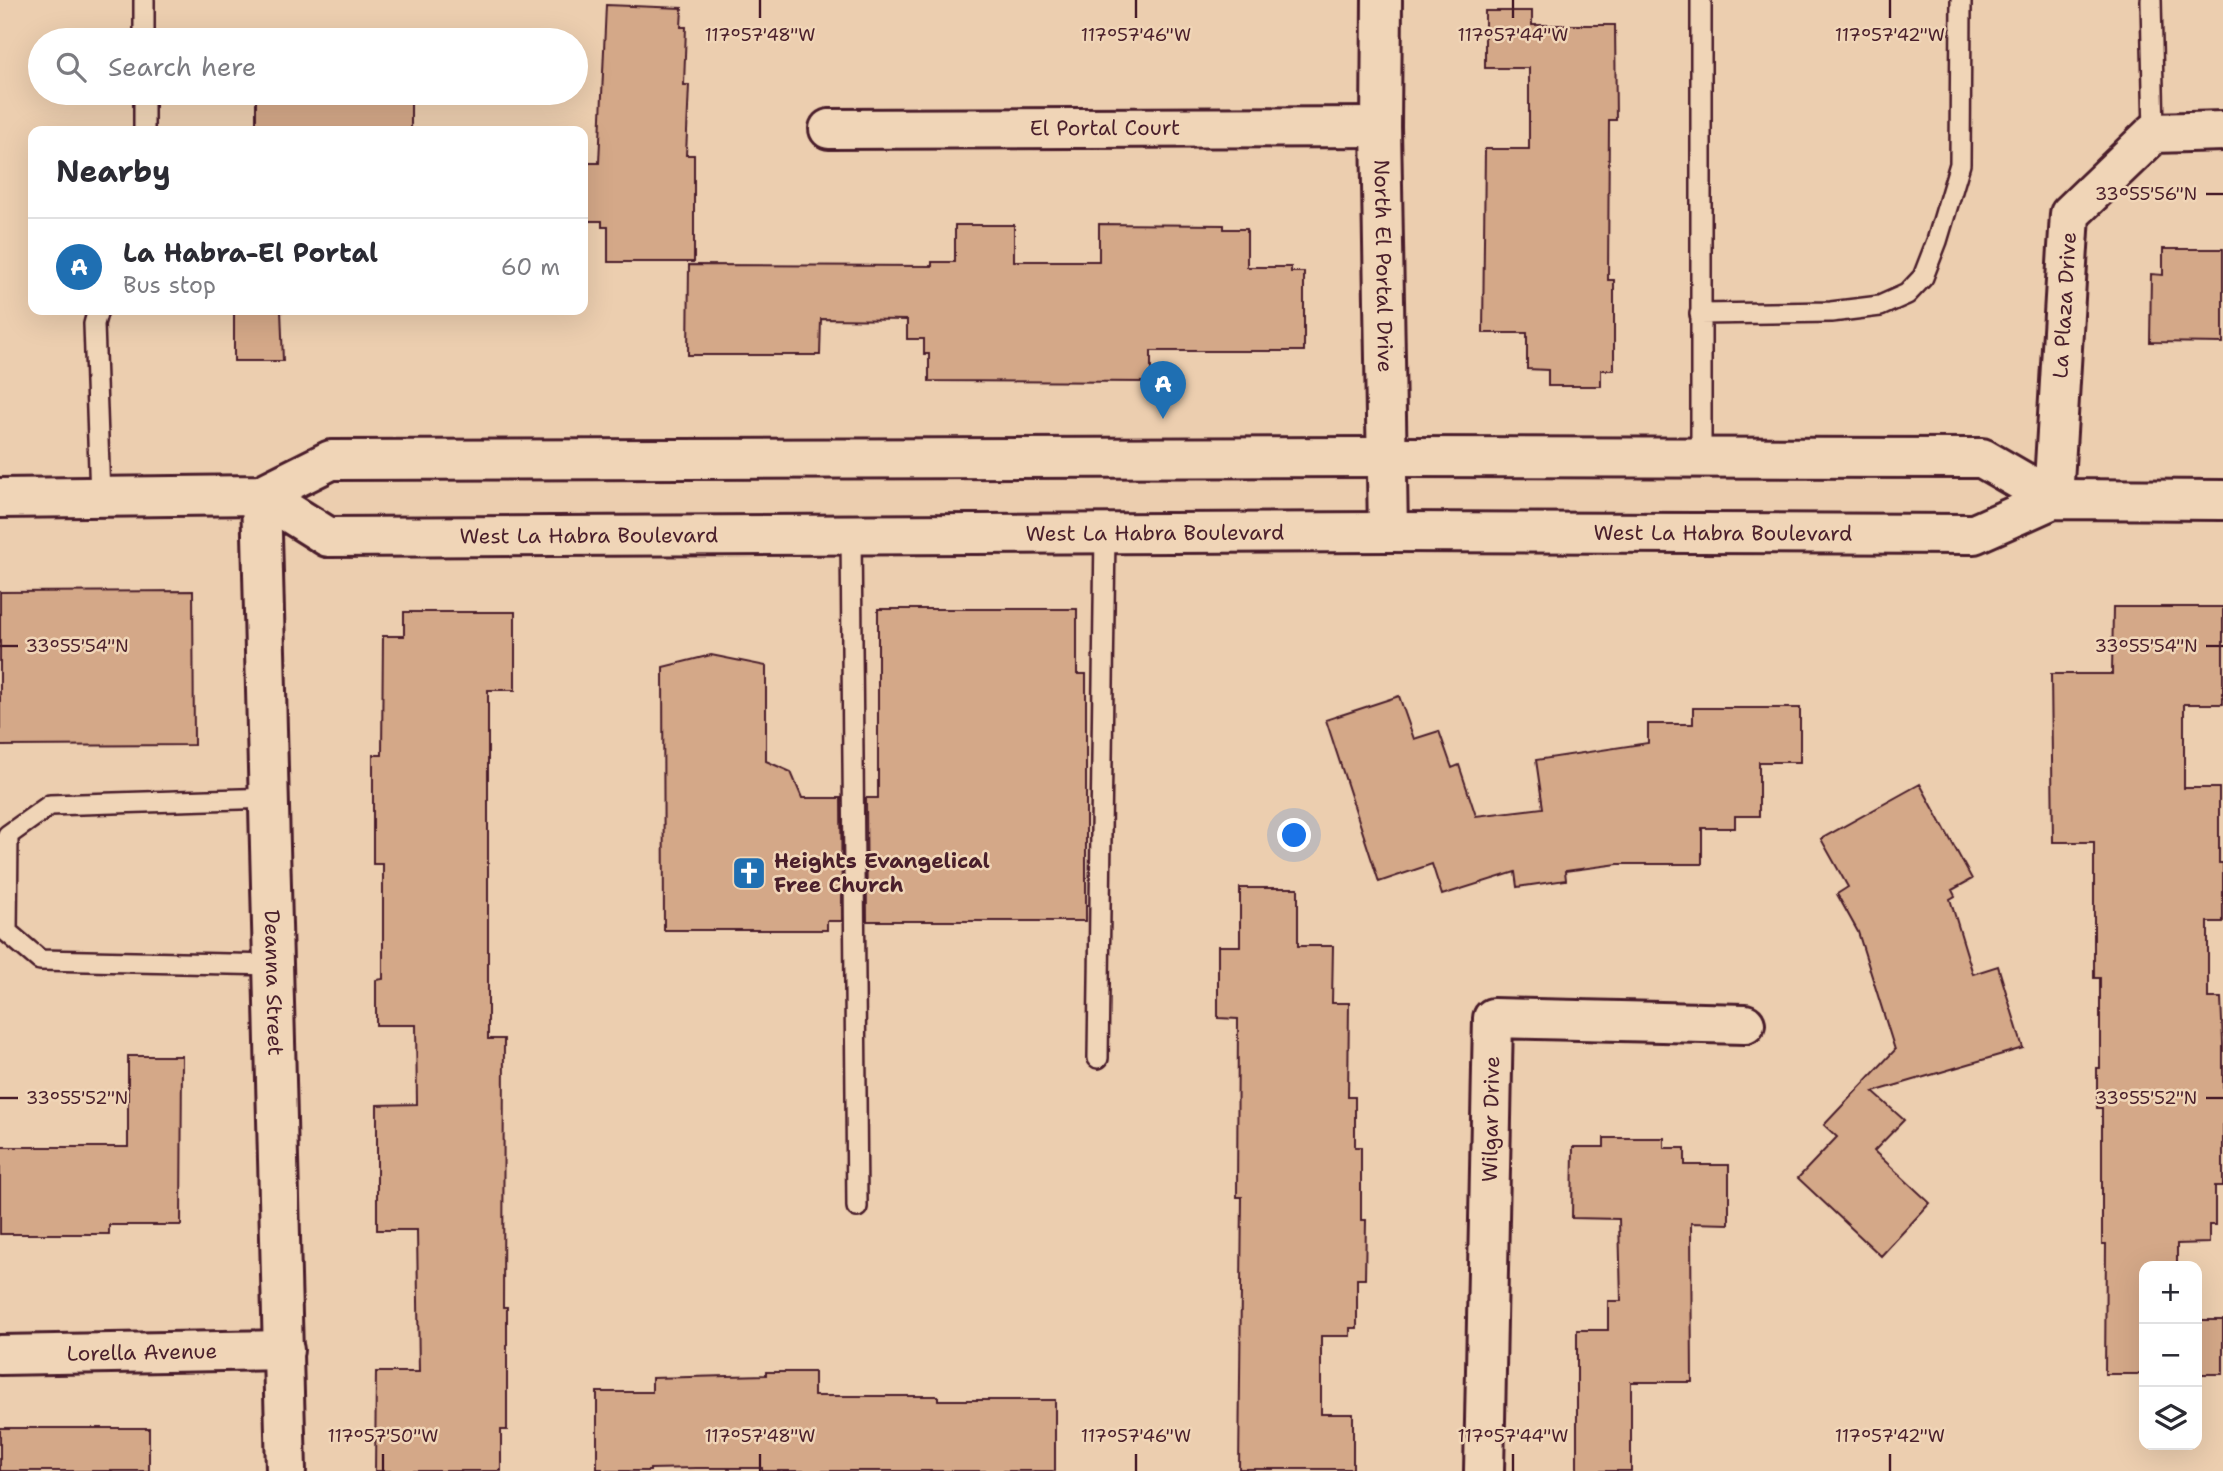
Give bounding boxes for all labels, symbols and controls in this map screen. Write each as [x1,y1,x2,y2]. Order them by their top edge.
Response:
text: 117°57'48"W [704,23,816,47]
text: 117°57'46"W [1081,23,1191,47]
text: 117°57'44"W [1457,23,1569,47]
text: 117°57'42"W [1835,23,1945,47]
search box [28,28,588,105]
icon: search [52,48,90,86]
text: Search here [108,49,257,84]
street label: El Portal Court [1030,114,1180,142]
text: Nearby [56,151,171,192]
street label: North El Portal Drive [1368,159,1399,373]
text: 33°55'56"N [2095,182,2197,206]
street label: La Plaza Drive [2046,231,2083,379]
text: La Habra-El Portal [123,235,378,270]
text: A [70,252,88,282]
text: 60 m [501,252,560,282]
text: Bus stop [123,270,216,300]
pin: A [1140,361,1186,419]
street label: West La Habra Boulevard [1025,518,1284,548]
street label: West La Habra Boulevard [1593,519,1852,548]
street label: West La Habra Boulevard [459,521,718,550]
text: 33°55'54"N [25,634,129,658]
text: 33°55'54"N [2094,634,2198,658]
your location [1277,818,1311,852]
place label: Heights Evangelical Free Church [774,847,990,899]
church icon: Heights Evangelical Free Church [730,854,768,892]
street label: Deanna Street [258,909,289,1056]
street label: Wilgar Drive [1476,1056,1506,1182]
text: 33°55'52"N [26,1086,128,1110]
text: 33°55'52"N [2095,1086,2197,1110]
map controls [2139,1261,2202,1450]
button: + [2139,1261,2202,1324]
button: − [2139,1324,2202,1387]
street label: Lorella Avenue [66,1337,218,1368]
button: layers [2139,1387,2202,1450]
text: 117°57'50"W [328,1424,439,1448]
text: 117°57'48"W [704,1424,816,1448]
text: 117°57'46"W [1081,1424,1191,1448]
text: 117°57'44"W [1457,1424,1569,1448]
text: 117°57'42"W [1835,1424,1945,1448]

